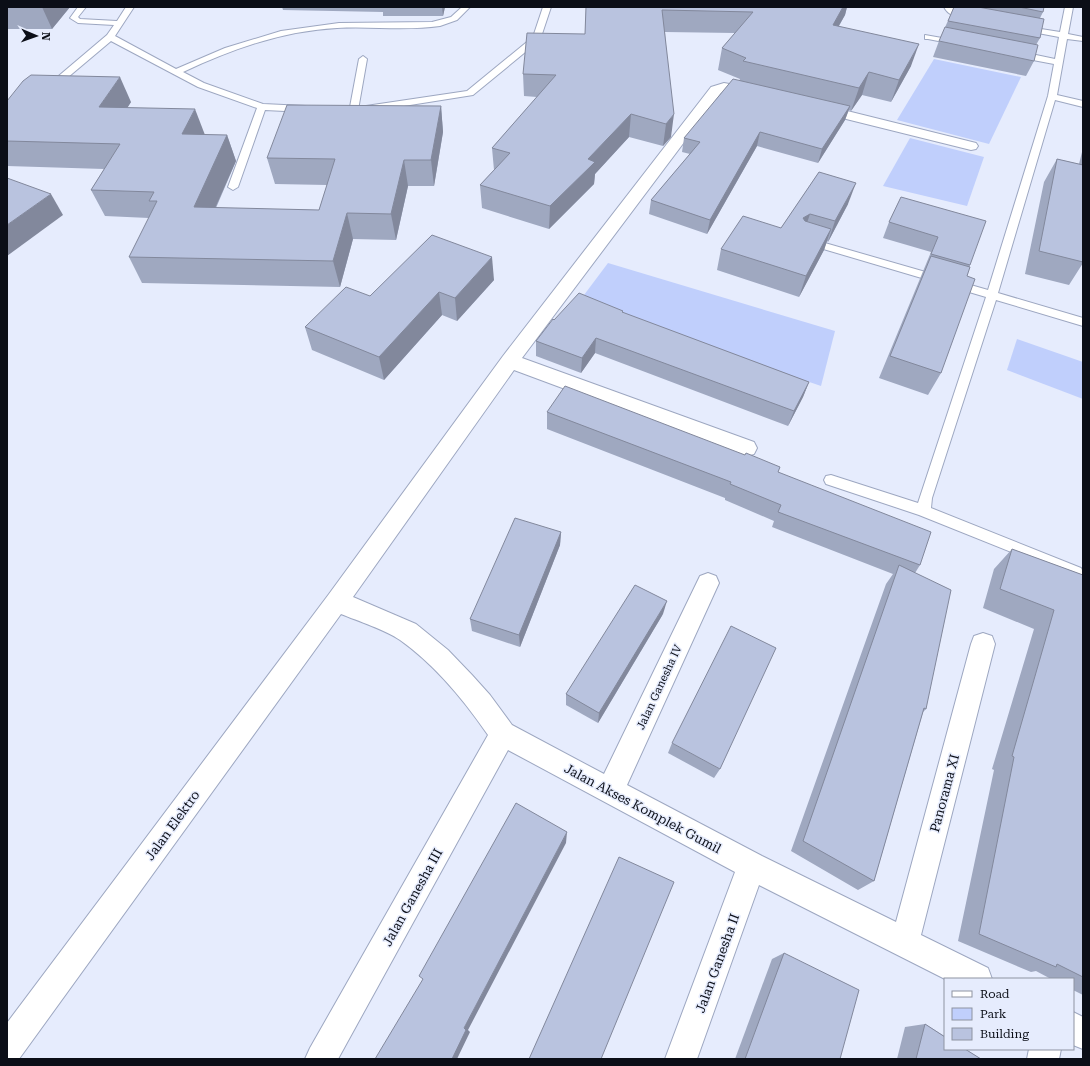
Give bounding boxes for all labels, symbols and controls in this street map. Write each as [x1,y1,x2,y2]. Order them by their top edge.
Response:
north arrow [16,16,56,56]
text: N [39,32,52,41]
street label: Jalan Ganesha IV [634,643,685,732]
street label: Panorama XI [927,752,962,834]
street label: Jalan Akses Komplek Gumil [562,761,724,856]
street label: Jalan Elektro [142,788,203,863]
street label: Jalan Ganesha III [379,846,446,949]
street label: Jalan Ganesha II [693,911,742,1015]
legend [944,978,1074,1050]
text: Road [980,987,1010,1001]
text: Park [980,1007,1007,1021]
text: Building [980,1027,1029,1041]

